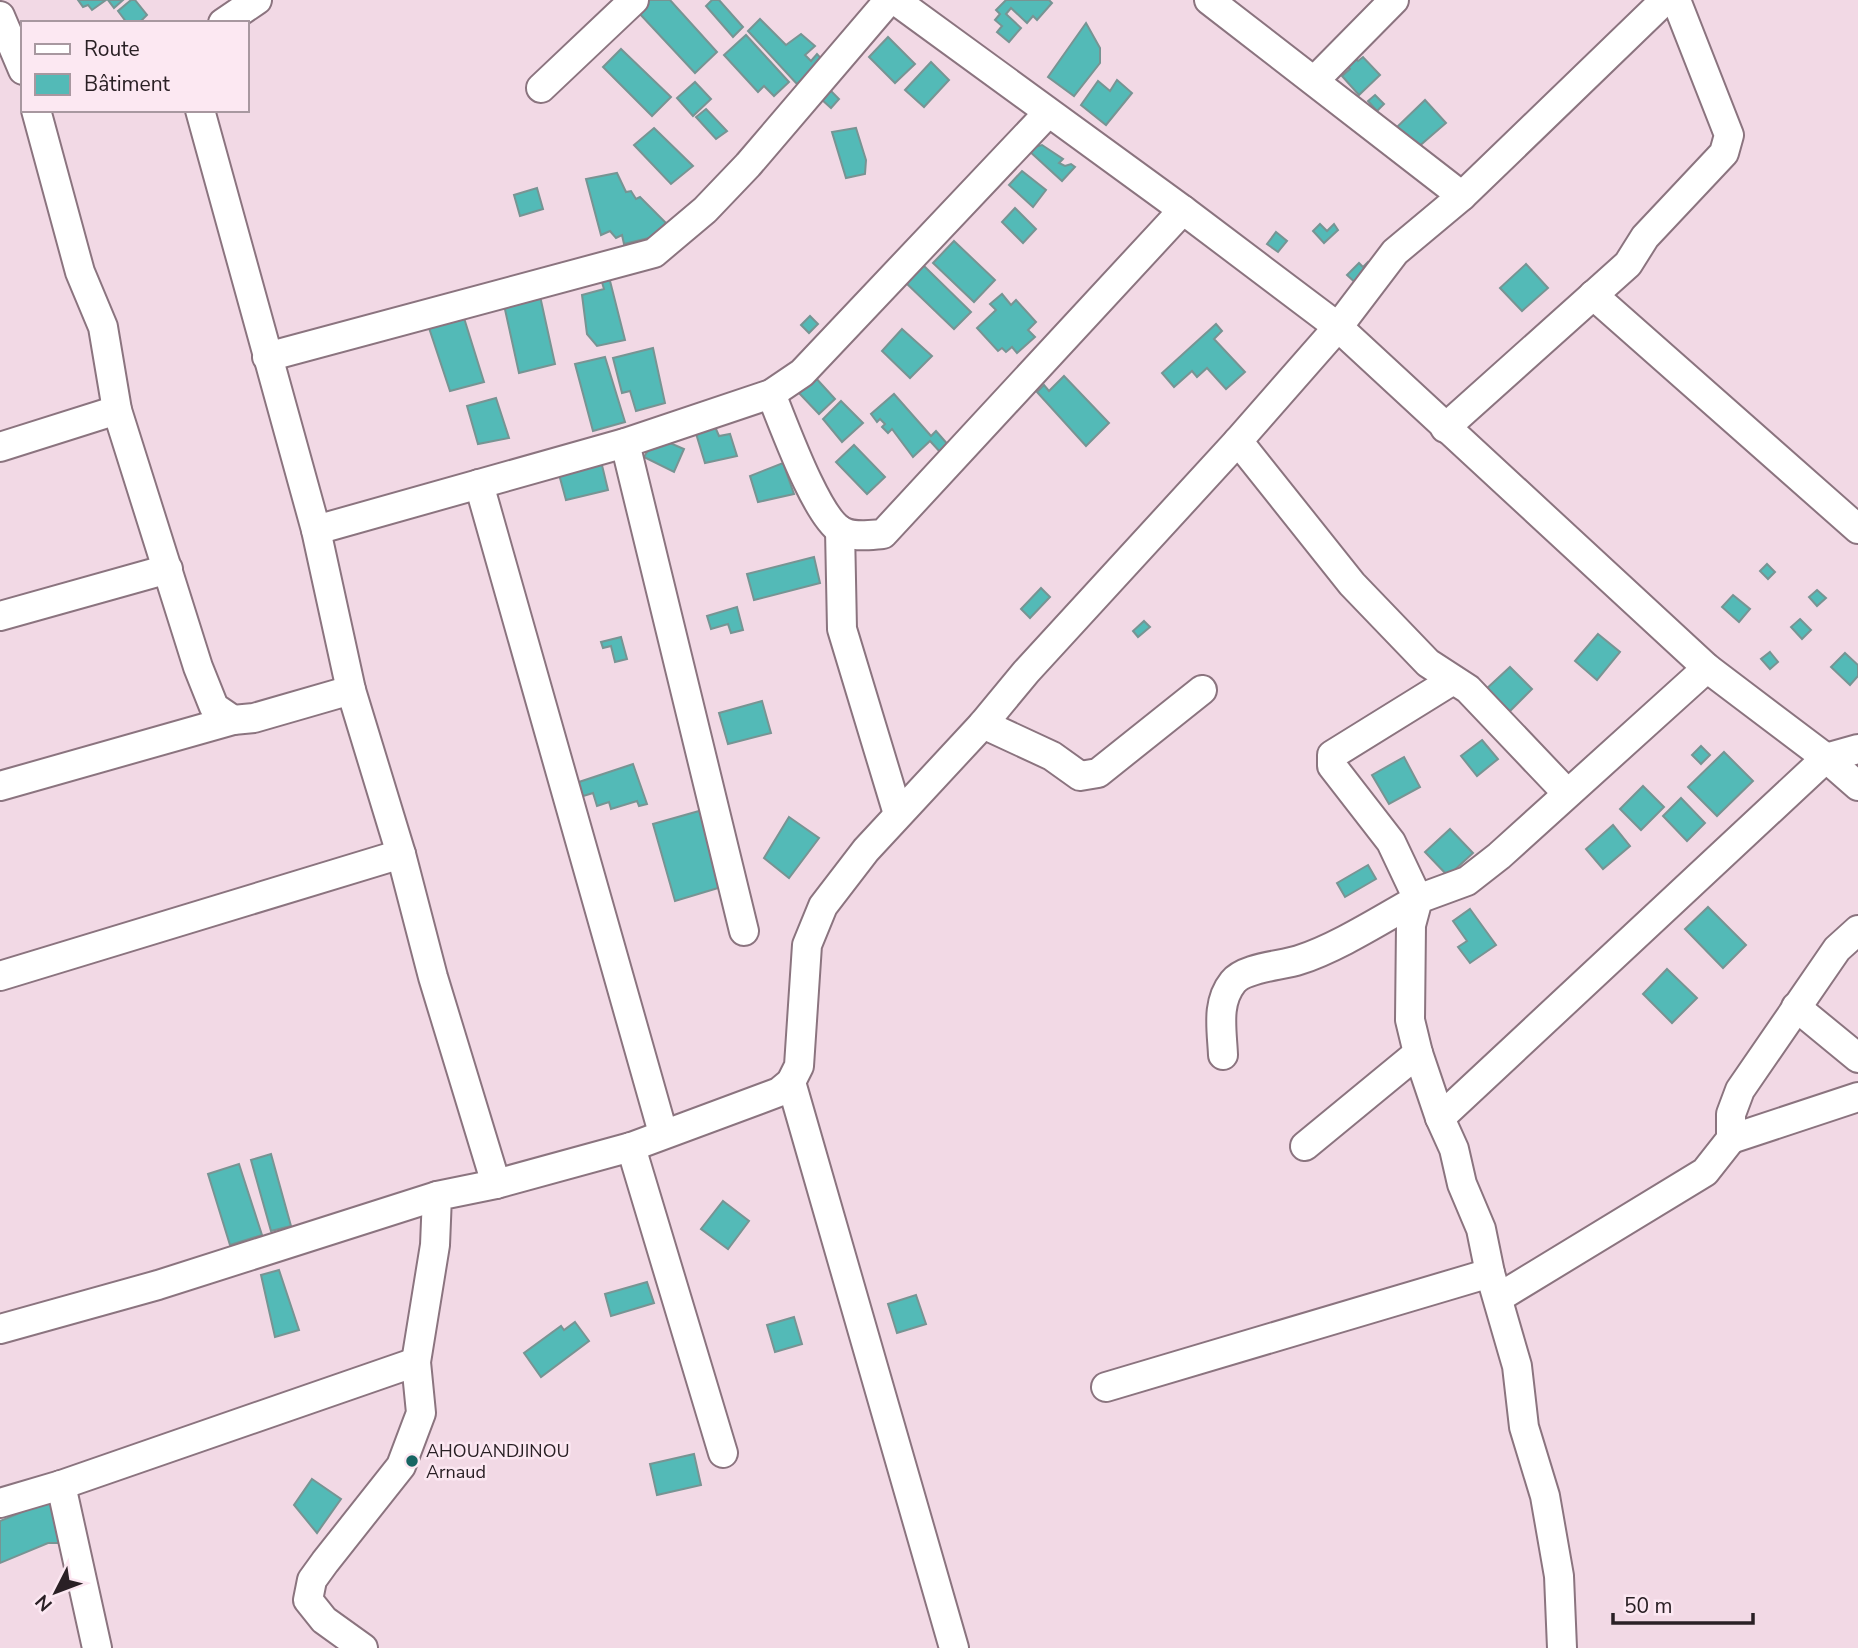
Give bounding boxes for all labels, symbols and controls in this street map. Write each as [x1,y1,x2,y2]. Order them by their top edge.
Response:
legend [21,21,248,112]
text: Route [84,35,140,63]
text: Bâtiment [84,70,171,98]
place label: AHOUANDJINOU Arnaud [426,1439,570,1484]
marker: AHOUANDJINOU Arnaud [404,1453,420,1469]
north arrow [21,1557,91,1627]
scale bar [1613,1582,1753,1626]
text: N [30,1589,59,1617]
text: 50 m [1624,1592,1673,1620]

